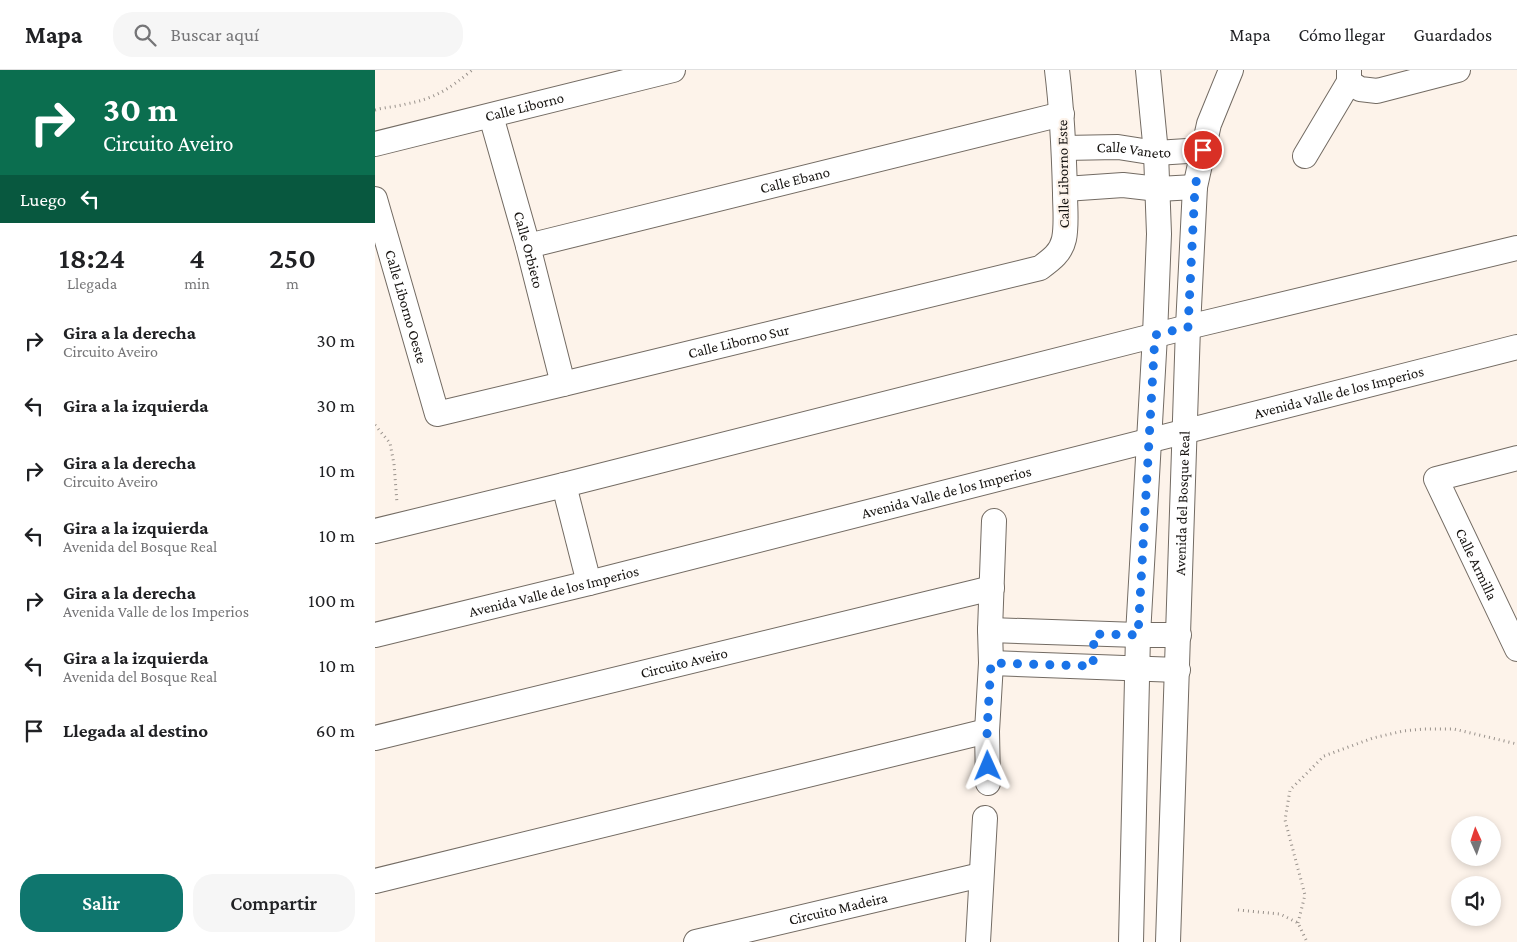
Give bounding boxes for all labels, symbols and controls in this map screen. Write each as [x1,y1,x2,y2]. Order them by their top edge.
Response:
search box [113,12,463,57]
text: Mapa [25,21,83,48]
icon: search [131,21,159,49]
text: Buscar aquí [171,24,259,45]
text: Mapa [1229,25,1270,45]
text: Cómo llegar [1298,25,1385,45]
text: Guardados [1413,25,1492,45]
street label: Calle Liborno [483,89,565,124]
icon: right [20,90,85,155]
text: 30 m [103,90,178,129]
street label: Calle Liborno Este [1054,119,1072,228]
pin [1182,129,1224,171]
text: Circuito Aveiro [103,131,233,156]
icon: arrive [1189,136,1217,164]
street label: Calle Vaneto [1096,139,1171,161]
street label: Calle Ebano [758,164,831,196]
icon: left [76,185,104,213]
text: Luego [20,189,66,210]
street label: Calle Orbieto [511,210,546,290]
text: 18:24 [59,241,125,274]
text: 4 [189,241,205,274]
text: 250 [269,241,316,274]
street label: Calle Liborno Oeste [382,248,430,366]
text: Llegada [67,275,117,292]
text: min [184,275,210,292]
text: m [286,275,299,292]
street label: Calle Liborno Sur [686,321,791,361]
text: Gira a la derecha [63,322,196,343]
icon: right [20,327,48,355]
text: 30 m [316,330,355,351]
text: Circuito Aveiro [63,343,158,360]
street label: Avenida Valle de los Imperios [1252,363,1426,422]
icon: left [20,392,48,420]
text: Gira a la izquierda [63,395,209,416]
text: 30 m [316,395,355,416]
street label: Avenida del Bosque Real [1172,431,1193,576]
text: Gira a la derecha [63,452,196,473]
icon: right [20,457,48,485]
text: 10 m [319,460,355,481]
street label: Avenida Valle de los Imperios [860,463,1033,521]
text: Circuito Aveiro [63,473,158,490]
text: Gira a la izquierda [63,517,209,538]
icon: left [20,522,48,550]
text: 10 m [319,525,355,546]
street label: Calle Armilla [1453,526,1501,603]
text: Avenida del Bosque Real [63,538,217,555]
street label: Avenida Valle de los Imperios [467,563,641,620]
text: Gira a la derecha [63,582,196,603]
icon: right [20,587,48,615]
text: 100 m [308,590,355,611]
text: Avenida Valle de los Imperios [63,603,249,620]
street label: Circuito Aveiro [639,645,729,681]
text: Gira a la izquierda [63,647,209,668]
icon: left [20,652,48,680]
text: 10 m [319,655,355,676]
text: Avenida del Bosque Real [63,668,217,685]
icon: arrive [20,717,48,745]
text: Llegada al destino [63,720,208,741]
text: 60 m [316,720,355,741]
position arrow [961,739,1013,791]
north arrow [1451,816,1501,866]
map controls [1451,816,1501,926]
button: Salir [20,874,183,932]
button: Compartir [193,874,355,932]
button: sound [1451,876,1501,926]
street label: Circuito Madeira [787,889,889,928]

